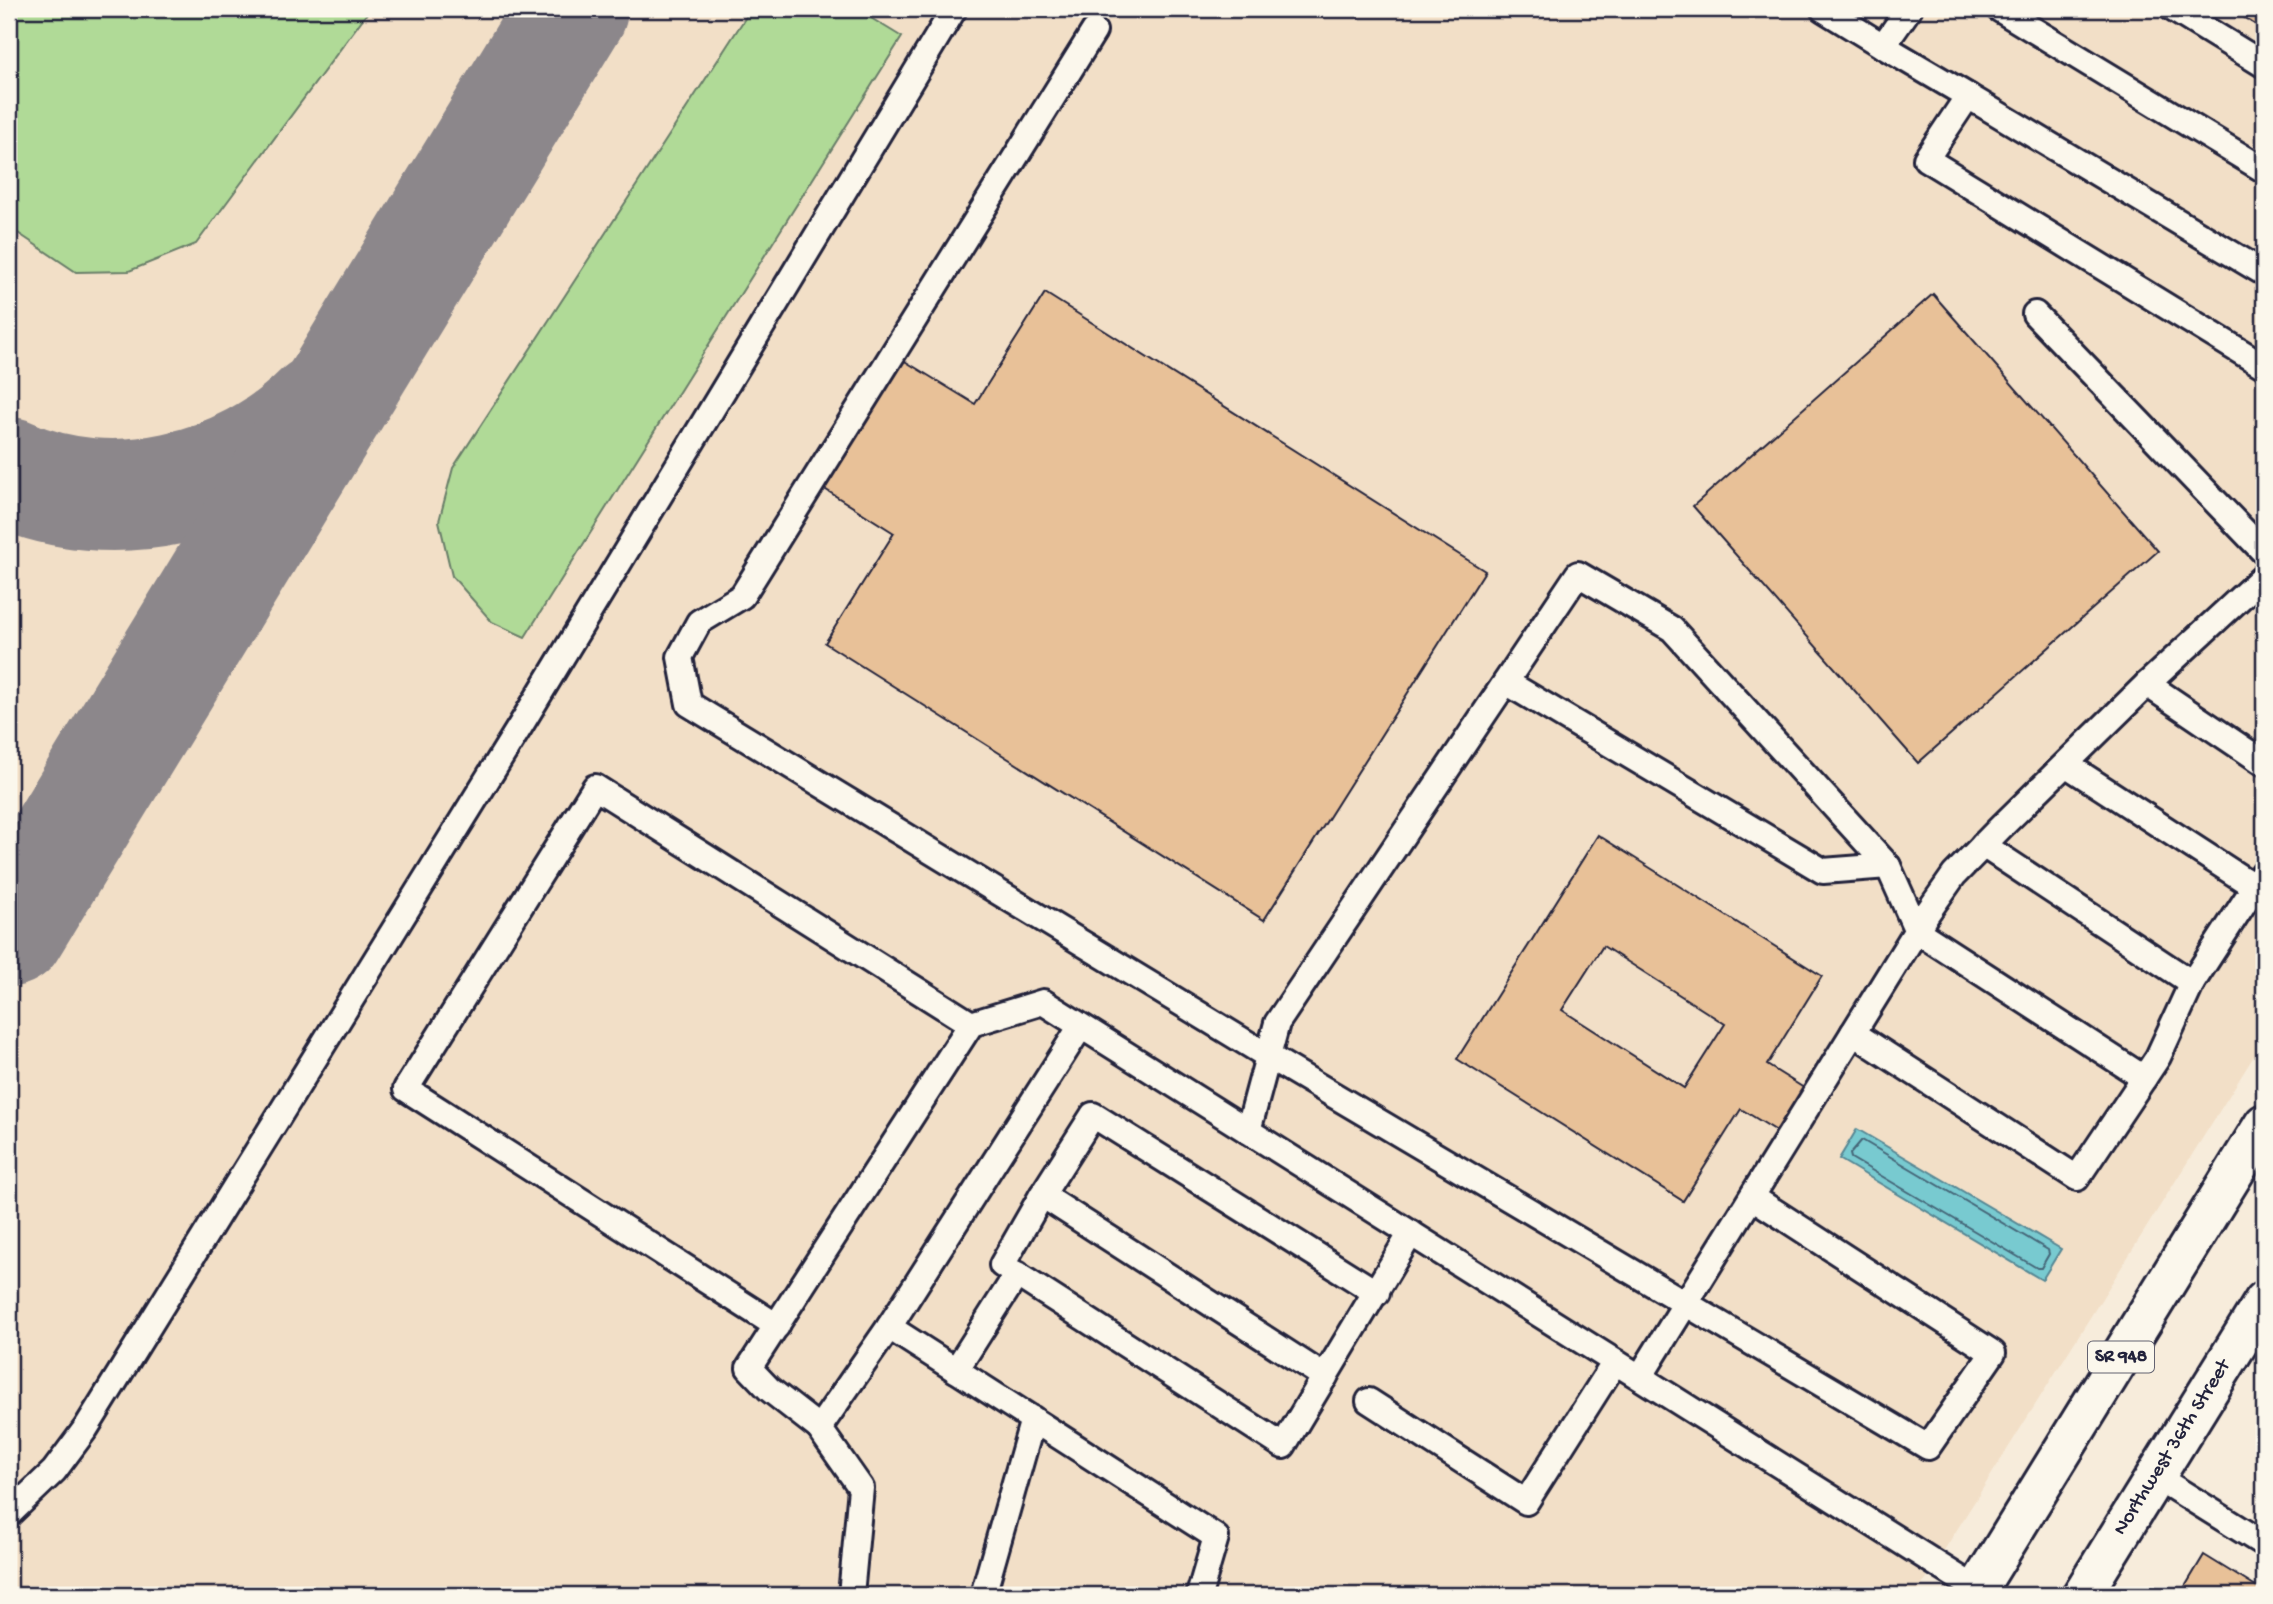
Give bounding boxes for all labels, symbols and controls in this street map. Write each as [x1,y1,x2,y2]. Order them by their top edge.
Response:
road number: SR 948 [2088,1342,2154,1372]
street label: Northwest 36th Street [2109,1353,2239,1541]

